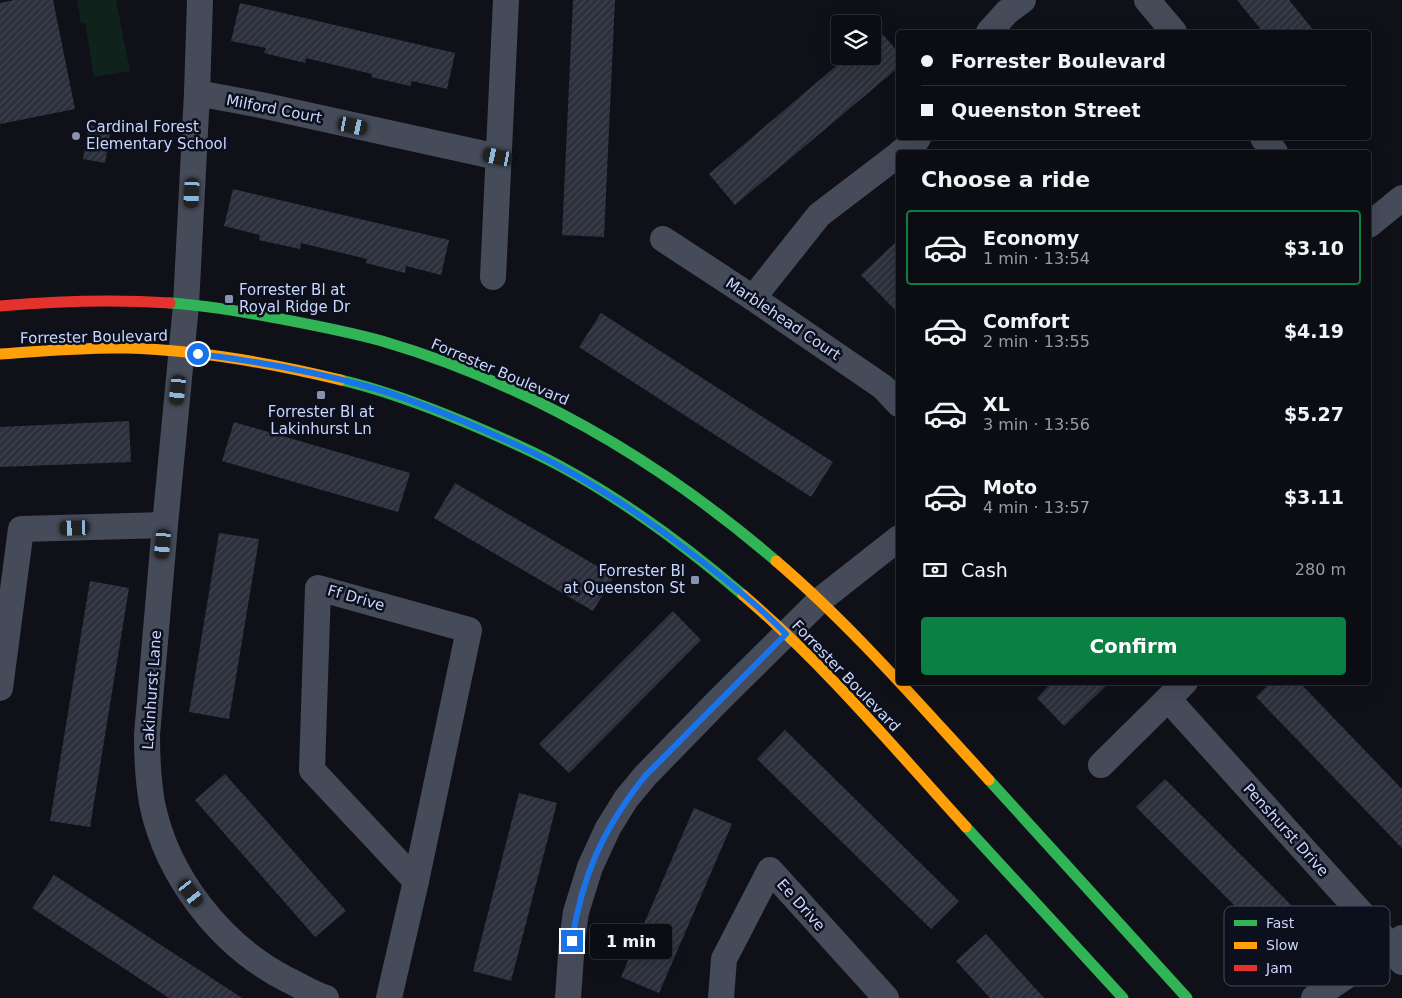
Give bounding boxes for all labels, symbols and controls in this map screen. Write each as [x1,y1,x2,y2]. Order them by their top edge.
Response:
map controls [831,15,881,65]
button: layers [831,15,881,65]
text: Forrester Boulevard [951,50,1166,72]
street label: Milford Court [225,91,324,127]
text: Queenston Street [951,99,1141,121]
car [336,116,369,136]
place label: Cardinal Forest Elementary School [86,118,227,153]
marker: Cardinal Forest Elementary School [70,130,82,142]
car [481,147,514,167]
text: Choose a ride [921,167,1090,192]
car [183,178,200,208]
icon: car [923,225,968,270]
text: Economy [983,227,1079,249]
text: $3.10 [1284,237,1344,259]
text: 1 min · 13:54 [983,249,1090,268]
street label: Marblehead Court [722,274,844,364]
place label: Forrester Bl at Royal Ridge Dr [239,281,351,316]
marker: Forrester Bl at Royal Ridge Dr [223,293,235,305]
icon: car [923,308,968,353]
text: Comfort [983,310,1070,332]
text: $4.19 [1284,320,1344,342]
street label: Forrester Boulevard [20,327,168,347]
text: 2 min · 13:55 [983,332,1090,351]
street label: Forrester Boulevard [428,335,572,409]
route start [187,343,209,365]
car [168,374,187,406]
marker: Forrester Bl at Lakinhurst Ln [315,389,327,401]
icon: car [923,391,968,436]
text: XL [983,393,1010,415]
place label: Forrester Bl at Lakinhurst Ln [268,403,374,438]
text: $5.27 [1284,403,1344,425]
text: 3 min · 13:56 [983,415,1090,434]
icon: car [923,474,968,519]
text: Moto [983,476,1037,498]
text: $3.11 [1284,486,1344,508]
text: 4 min · 13:57 [983,498,1090,517]
car [59,520,90,536]
car [154,528,171,560]
icon: cash [921,556,949,584]
text: Cash [961,559,1008,581]
text: 280 m [1295,560,1346,579]
place label: Forrester Bl at Queenston St [563,562,685,597]
marker: Forrester Bl at Queenston St [689,574,701,586]
street label: Ff Drive [325,581,387,615]
street label: Forrester Boulevard [788,617,904,735]
button: Confirm [921,617,1346,675]
street label: Lakinhurst Lane [139,630,165,750]
street label: Penshurst Drive [1240,780,1332,880]
street label: Ee Drive [773,875,829,935]
car [175,877,206,909]
legend [1224,906,1390,986]
text: Fast [1266,915,1295,931]
callout: 1 min [590,924,672,958]
route end [561,930,583,952]
text: 1 min [606,932,656,951]
text: Slow [1266,937,1299,953]
text: Jam [1265,960,1292,976]

